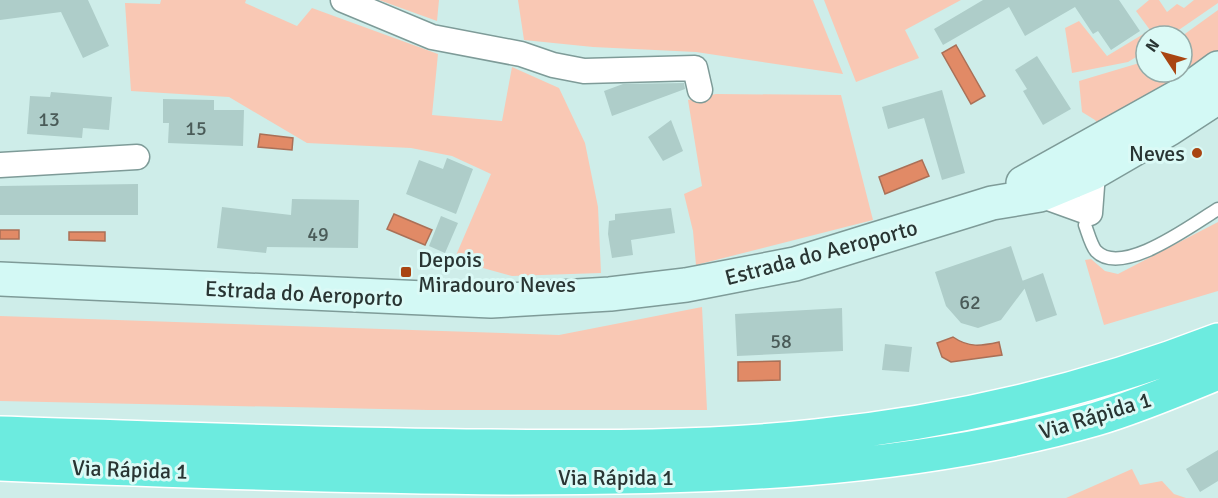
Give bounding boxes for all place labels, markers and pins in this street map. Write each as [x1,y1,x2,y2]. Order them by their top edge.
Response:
place label: Neves [1129,140,1185,167]
marker: Neves [1190,146,1204,160]
place label: Depois Miradouro Neves [418,246,576,298]
marker: Depois Miradouro Neves [399,265,413,279]

